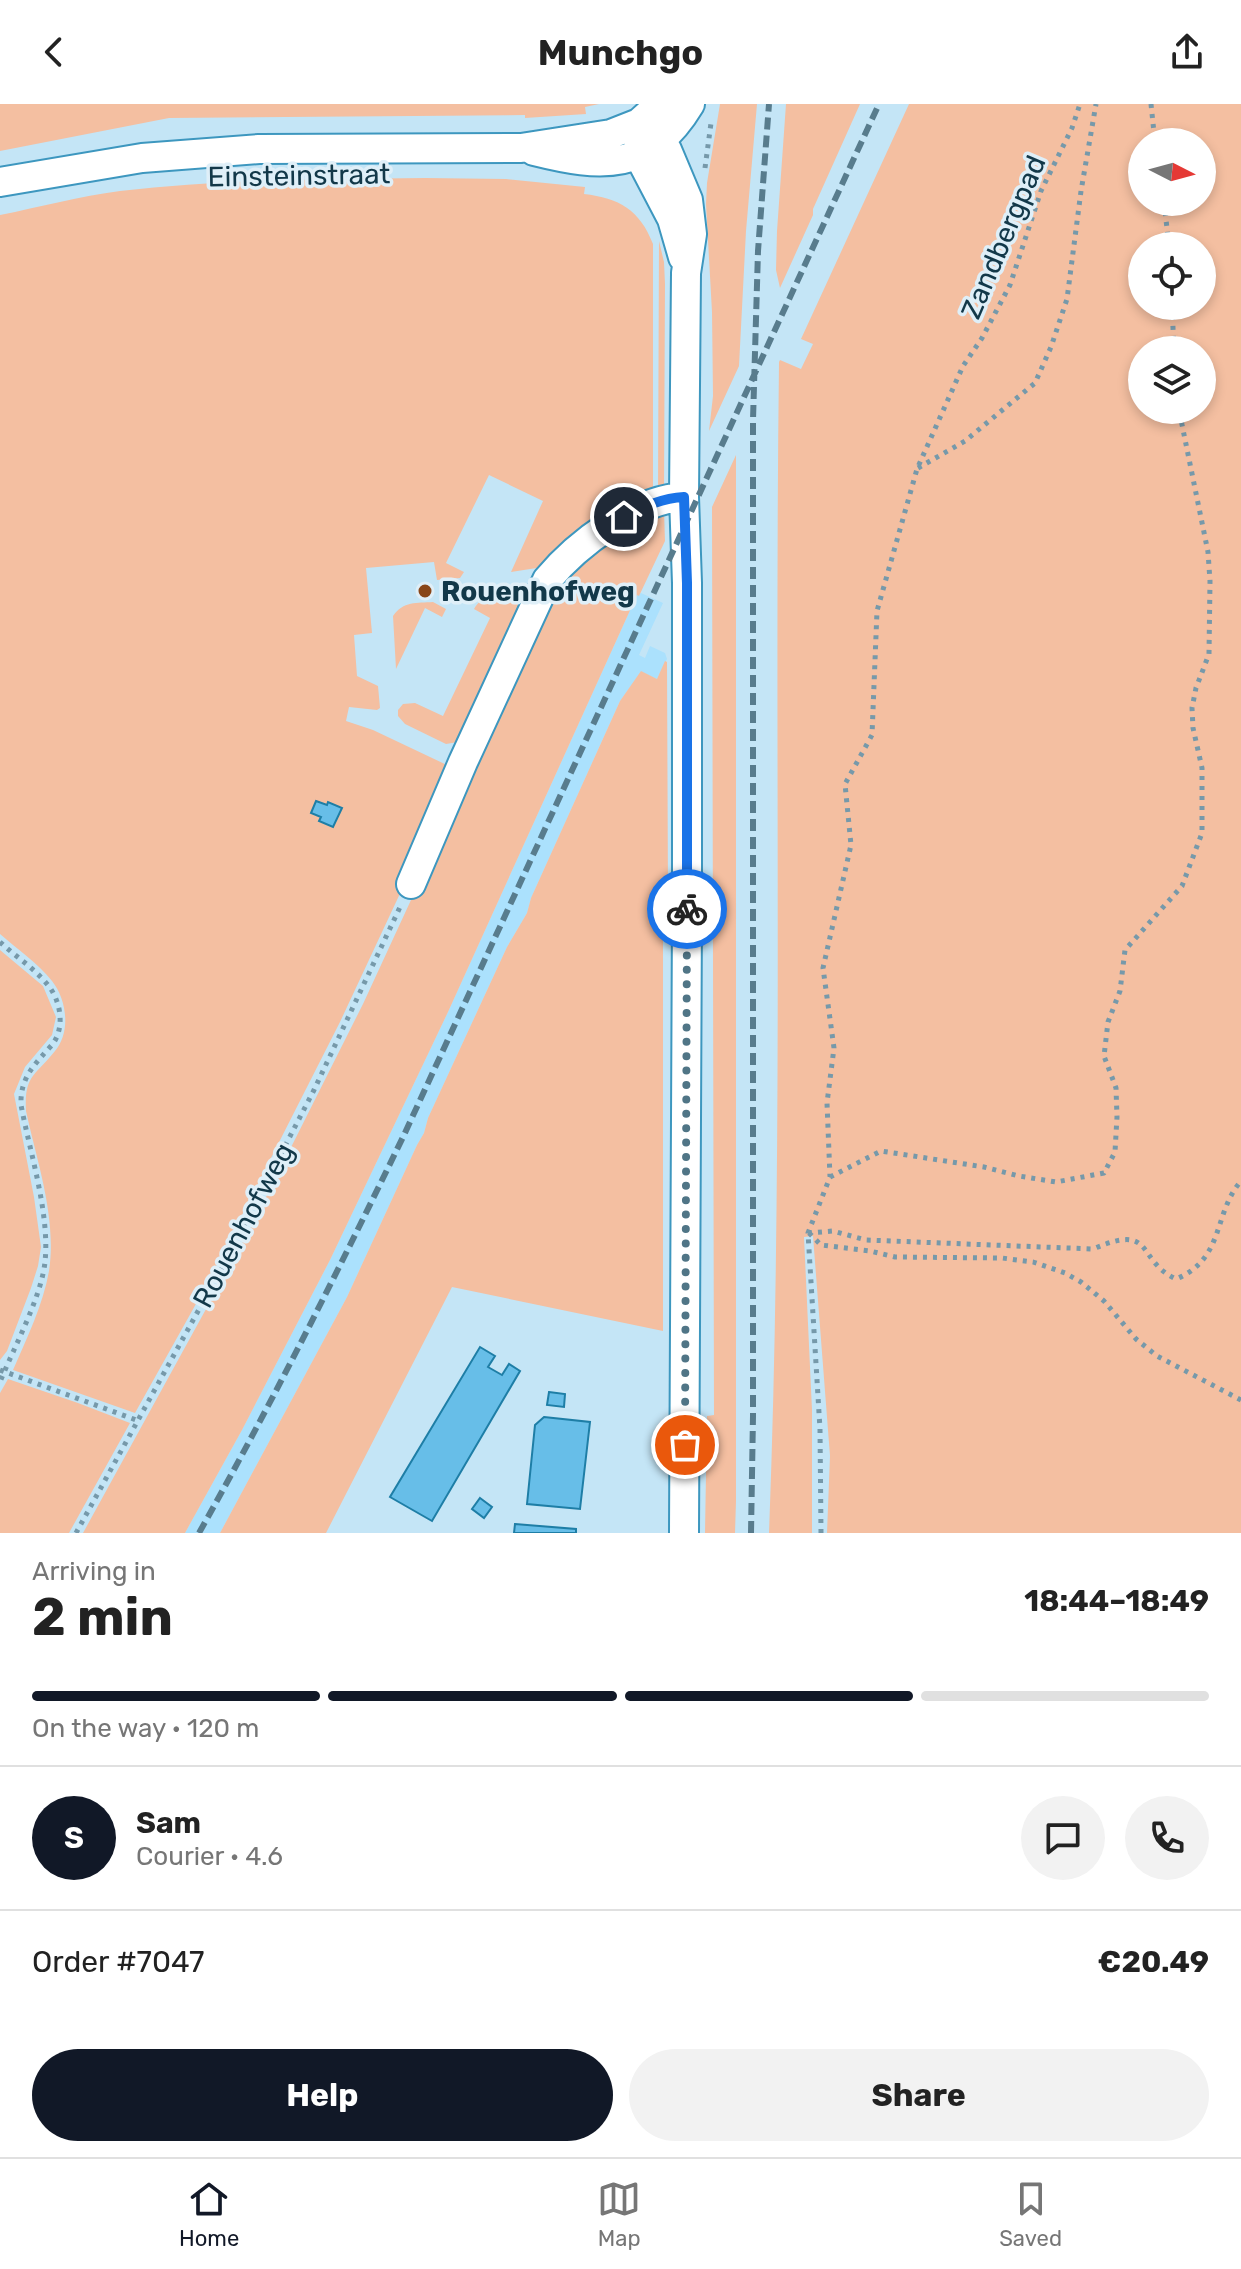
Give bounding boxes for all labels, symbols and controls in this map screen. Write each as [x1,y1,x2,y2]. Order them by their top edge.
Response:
icon: back [32,30,76,74]
icon: share [1165,30,1209,74]
text: Munchgo [538,31,703,74]
north arrow [1128,128,1216,216]
map controls [1128,128,1216,424]
street label: Zandbergpad [954,151,1053,324]
street label: Einsteinstraat [207,157,391,194]
button: locate [1128,232,1216,320]
button: layers [1128,336,1216,424]
pin [590,483,658,551]
icon: home [602,495,646,539]
place label: Rouenhofweg [441,575,635,608]
marker: Rouenhofweg [416,582,434,600]
courier [647,869,727,949]
icon: bike [665,887,709,931]
street label: Rouenhofweg [186,1137,301,1313]
pin [651,1411,719,1479]
icon: bag [663,1423,707,1467]
text: Arriving in [32,1556,156,1587]
text: 18:44–18:49 [1024,1583,1209,1619]
text: 2 min [32,1586,173,1648]
text: On the way · 120 m [32,1713,259,1744]
button: chat [1021,1796,1105,1880]
button: phone [1125,1796,1209,1880]
text: Sam [136,1805,201,1841]
text: S [64,1820,84,1856]
text: Courier · 4.6 [136,1841,283,1872]
text: Order #7047 [32,1944,205,1980]
text: €20.49 [1098,1944,1209,1980]
button: Help [32,2049,613,2141]
button: Share [629,2049,1209,2141]
tab: Home [179,2177,239,2252]
tab: Map [597,2177,641,2252]
tab: Saved [999,2177,1062,2252]

